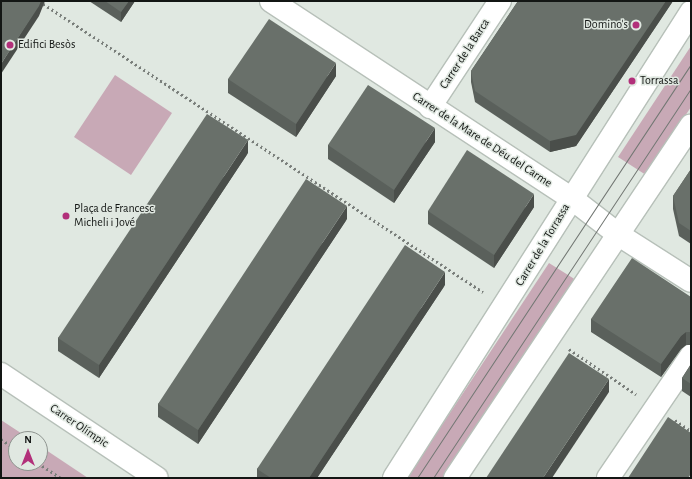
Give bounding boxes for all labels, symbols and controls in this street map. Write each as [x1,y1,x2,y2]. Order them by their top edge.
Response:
street label: Carrer de la Barca [437,16,493,92]
place label: Domino's [584,18,628,32]
marker: Domino's [631,20,641,30]
place label: Edifici Besòs [18,38,75,52]
marker: Edifici Besòs [5,40,15,50]
place label: Torrassa [640,74,678,88]
marker: Torrassa [627,76,637,86]
street label: Carrer de la Mare de Déu del Carme [409,89,555,191]
street label: Carrer de la Torrassa [513,201,573,289]
place label: Plaça de Francesc Micheli i Jové [74,202,154,230]
marker: Plaça de Francesc Micheli i Jové [61,211,71,221]
street label: Carrer Olímpic [47,401,111,451]
north arrow [8,431,48,471]
text: N [24,434,32,445]

